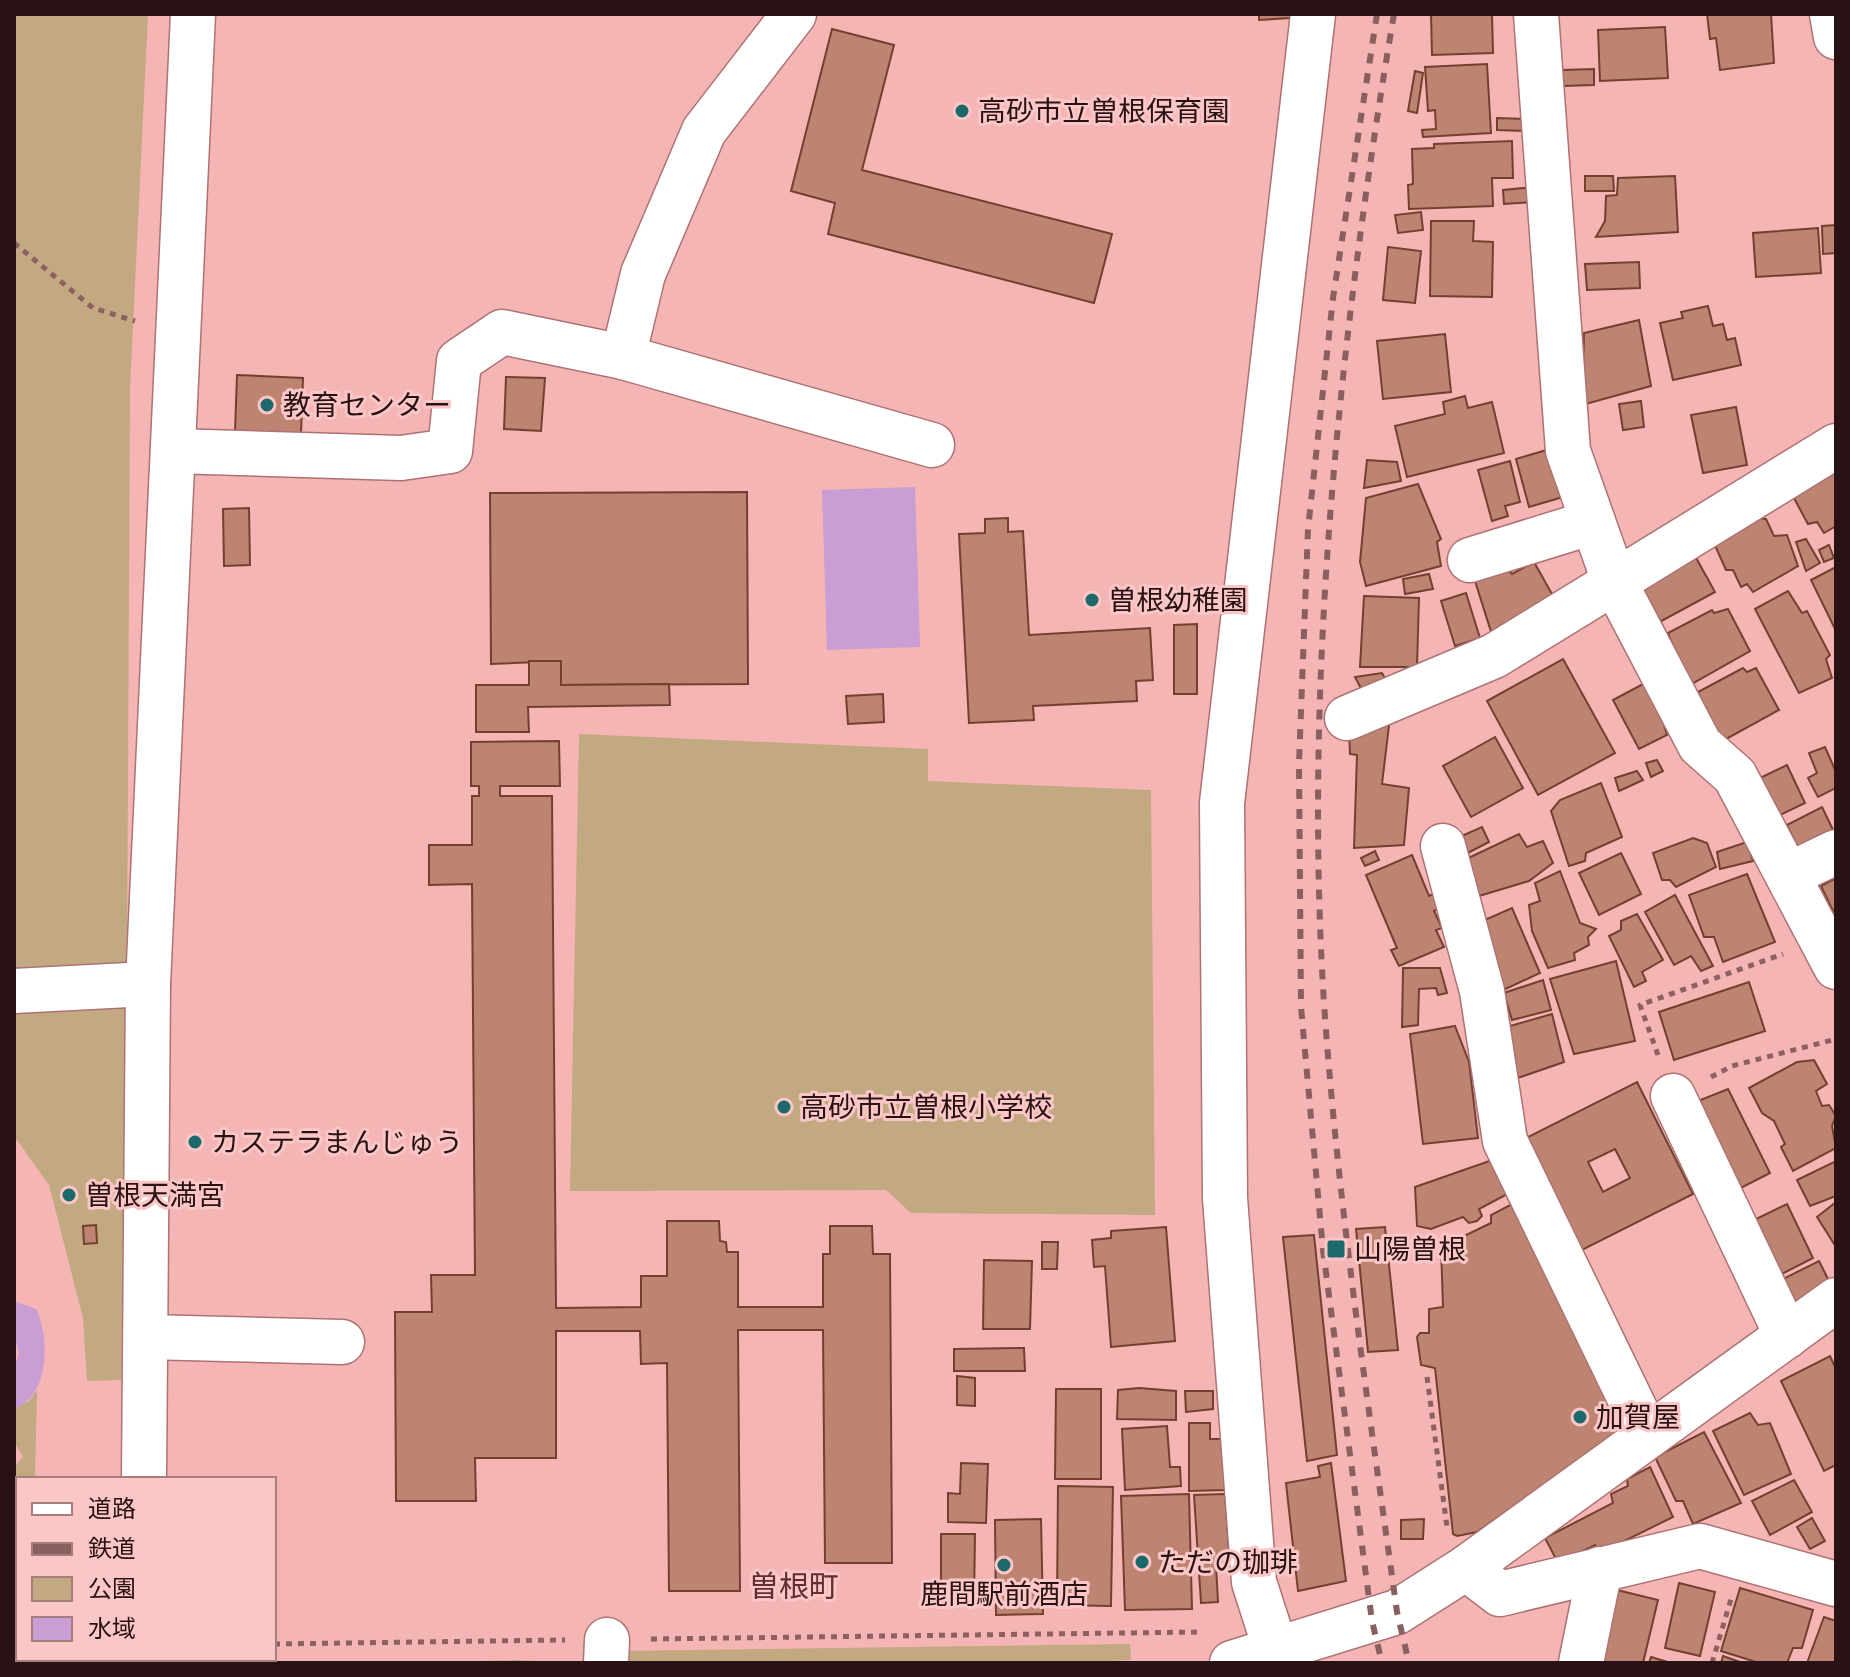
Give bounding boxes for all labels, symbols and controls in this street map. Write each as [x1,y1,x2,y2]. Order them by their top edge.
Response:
place label: 高砂市立曽根保育園 [978,95,1230,128]
marker: 高砂市立曽根保育園 [953,102,971,120]
place label: 教育センター [283,389,451,422]
marker: 教育センター [258,396,276,414]
place label: 曽根幼稚園 [1108,584,1248,617]
marker: 曽根幼稚園 [1083,591,1101,609]
place label: 高砂市立曽根小学校 [800,1091,1052,1124]
marker: 高砂市立曽根小学校 [775,1098,793,1116]
place label: カステラまんじゅう [211,1126,463,1159]
marker: カステラまんじゅう [186,1133,204,1151]
place label: 曽根天満宮 [85,1179,225,1212]
marker: 曽根天満宮 [60,1186,78,1204]
place label: 山陽曽根 [1354,1233,1466,1266]
marker: 山陽曽根 [1325,1238,1347,1260]
place label: 加賀屋 [1596,1401,1680,1434]
marker: 加賀屋 [1571,1408,1589,1426]
legend [16,1477,276,1661]
text: 道路 [88,1495,136,1523]
text: 鉄道 [88,1535,136,1563]
place label: ただの珈琲 [1158,1546,1298,1579]
marker: ただの珈琲 [1133,1553,1151,1571]
marker: 鹿間駅前酒店 [995,1556,1013,1574]
district label: 曽根町 [749,1569,839,1605]
text: 公園 [88,1575,136,1603]
place label: 鹿間駅前酒店 [920,1578,1088,1611]
text: 水域 [88,1615,136,1643]

